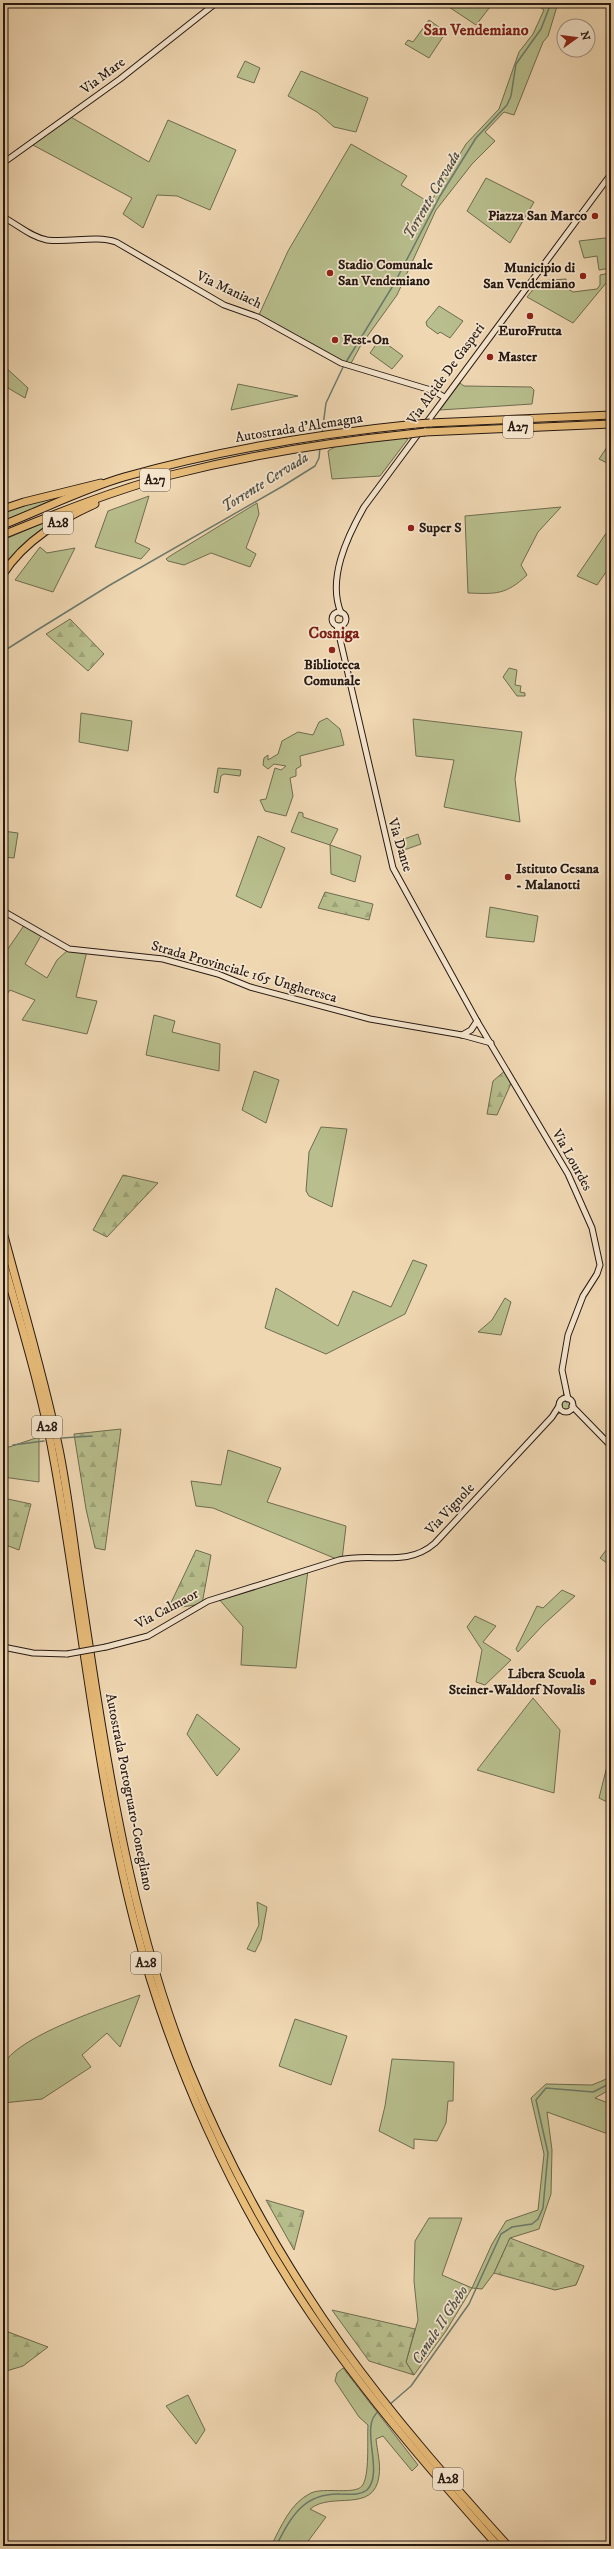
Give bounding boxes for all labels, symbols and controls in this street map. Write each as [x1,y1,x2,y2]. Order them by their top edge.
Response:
north arrow [556,18,596,58]
district label: San Vendemiano [424,20,529,40]
text: N [577,30,593,42]
street label: Via Mare [76,53,129,99]
water label: Torrente Cervada [399,148,465,242]
place label: Piazza San Marco [488,207,587,225]
marker: Piazza San Marco [590,211,600,221]
place label: Stadio Comunale San Vendemiano [338,256,433,290]
place label: Municipio di San Vendemiano [483,259,575,293]
street label: Via Maniach [192,267,265,313]
marker: Stadio Comunale San Vendemiano [325,268,335,278]
marker: Municipio di San Vendemiano [578,271,588,281]
marker: EuroFrutta [525,311,535,321]
street label: Via Alcide De Gasperi [403,319,489,429]
place label: EuroFrutta [498,322,563,340]
place label: Fest-On [343,331,390,349]
marker: Fest-On [330,335,340,345]
place label: Master [498,348,538,366]
marker: Master [485,352,495,362]
street label: Autostrada d'Alemagna [234,409,364,447]
road number: A27 [503,416,533,438]
water label: Torrente Cervada [218,448,312,516]
road number: A27 [140,469,170,491]
road number: A28 [43,512,73,534]
place label: Super S [419,519,461,537]
marker: Super S [406,523,416,533]
district label: Cosniga [309,623,361,643]
marker: Biblioteca Comunale [327,645,337,655]
place label: Biblioteca Comunale [304,656,361,690]
street label: Via Dante [383,815,417,874]
place label: Istituto Cesana - Malanotti [516,860,600,894]
marker: Istituto Cesana - Malanotti [503,872,513,882]
street label: Strada Provinciale 165 Ungheresca [149,937,339,1007]
street label: Via Lourdes [547,1125,596,1194]
road number: A28 [32,1416,62,1438]
street label: Via Vignole [421,1479,479,1539]
street label: Via Calmaor [131,1584,202,1634]
place label: Libera Scuola Steiner-Waldorf Novalis [449,1665,586,1699]
marker: Libera Scuola Steiner-Waldorf Novalis [588,1677,598,1687]
street label: Autostrada Portogruaro-Conegliano [101,1692,157,1892]
road number: A28 [131,1952,161,1974]
water label: Canale Il Ghebo [408,2282,473,2368]
road number: A28 [433,2468,463,2490]

